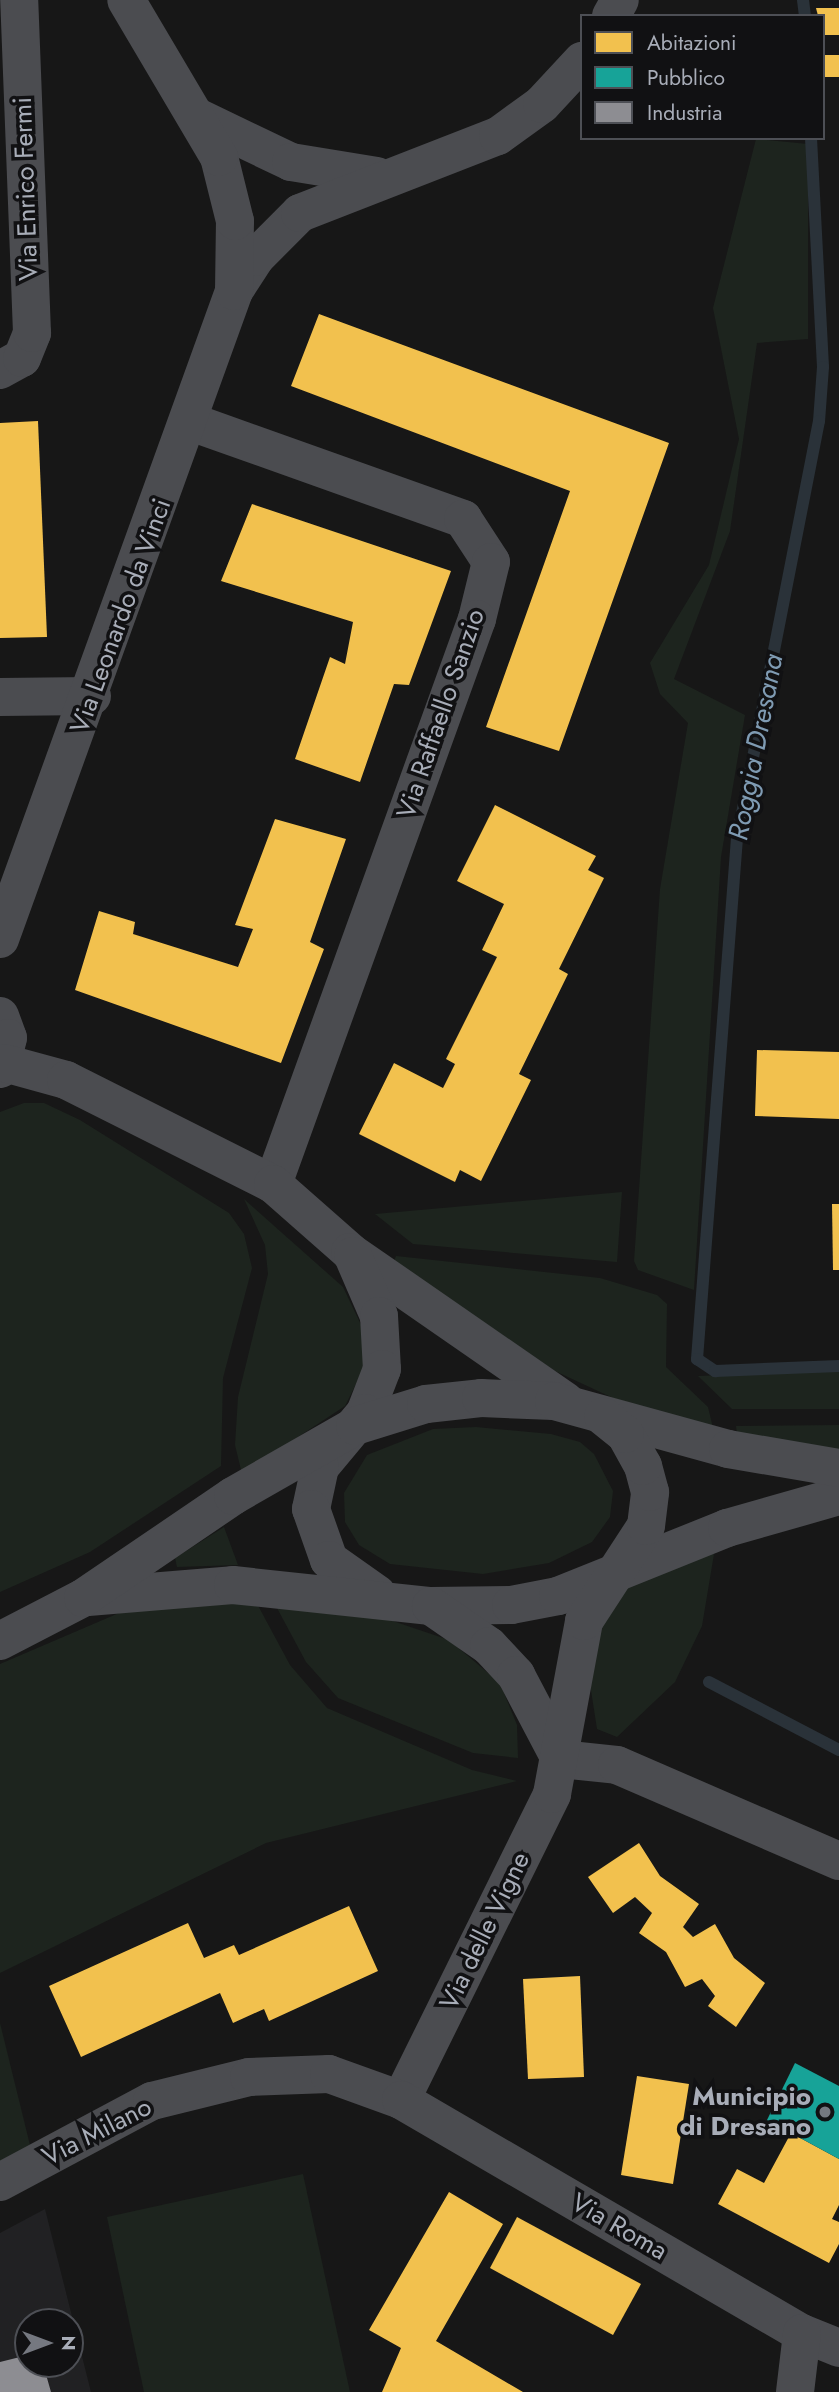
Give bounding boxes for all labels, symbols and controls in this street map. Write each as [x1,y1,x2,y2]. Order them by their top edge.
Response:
legend [580,14,825,140]
text: Abitazioni [647,28,737,58]
text: Pubblico [647,63,725,93]
street label: Via Enrico Fermi [7,97,45,281]
text: Industria [647,98,722,128]
street label: Via Leonardo da Vinci [64,494,178,738]
street label: Via Raffaello Sanzio [391,605,491,823]
water label: Roggia Dresana [721,651,791,843]
street label: Via delle Vigne [433,1847,537,2015]
place label: Municipio di Dresano [680,2081,811,2142]
street label: Via Milano [37,2091,157,2173]
marker: Municipio di Dresano [817,2104,833,2120]
street label: Via Roma [565,2187,673,2267]
north arrow [14,2308,84,2378]
text: N [55,2335,82,2351]

